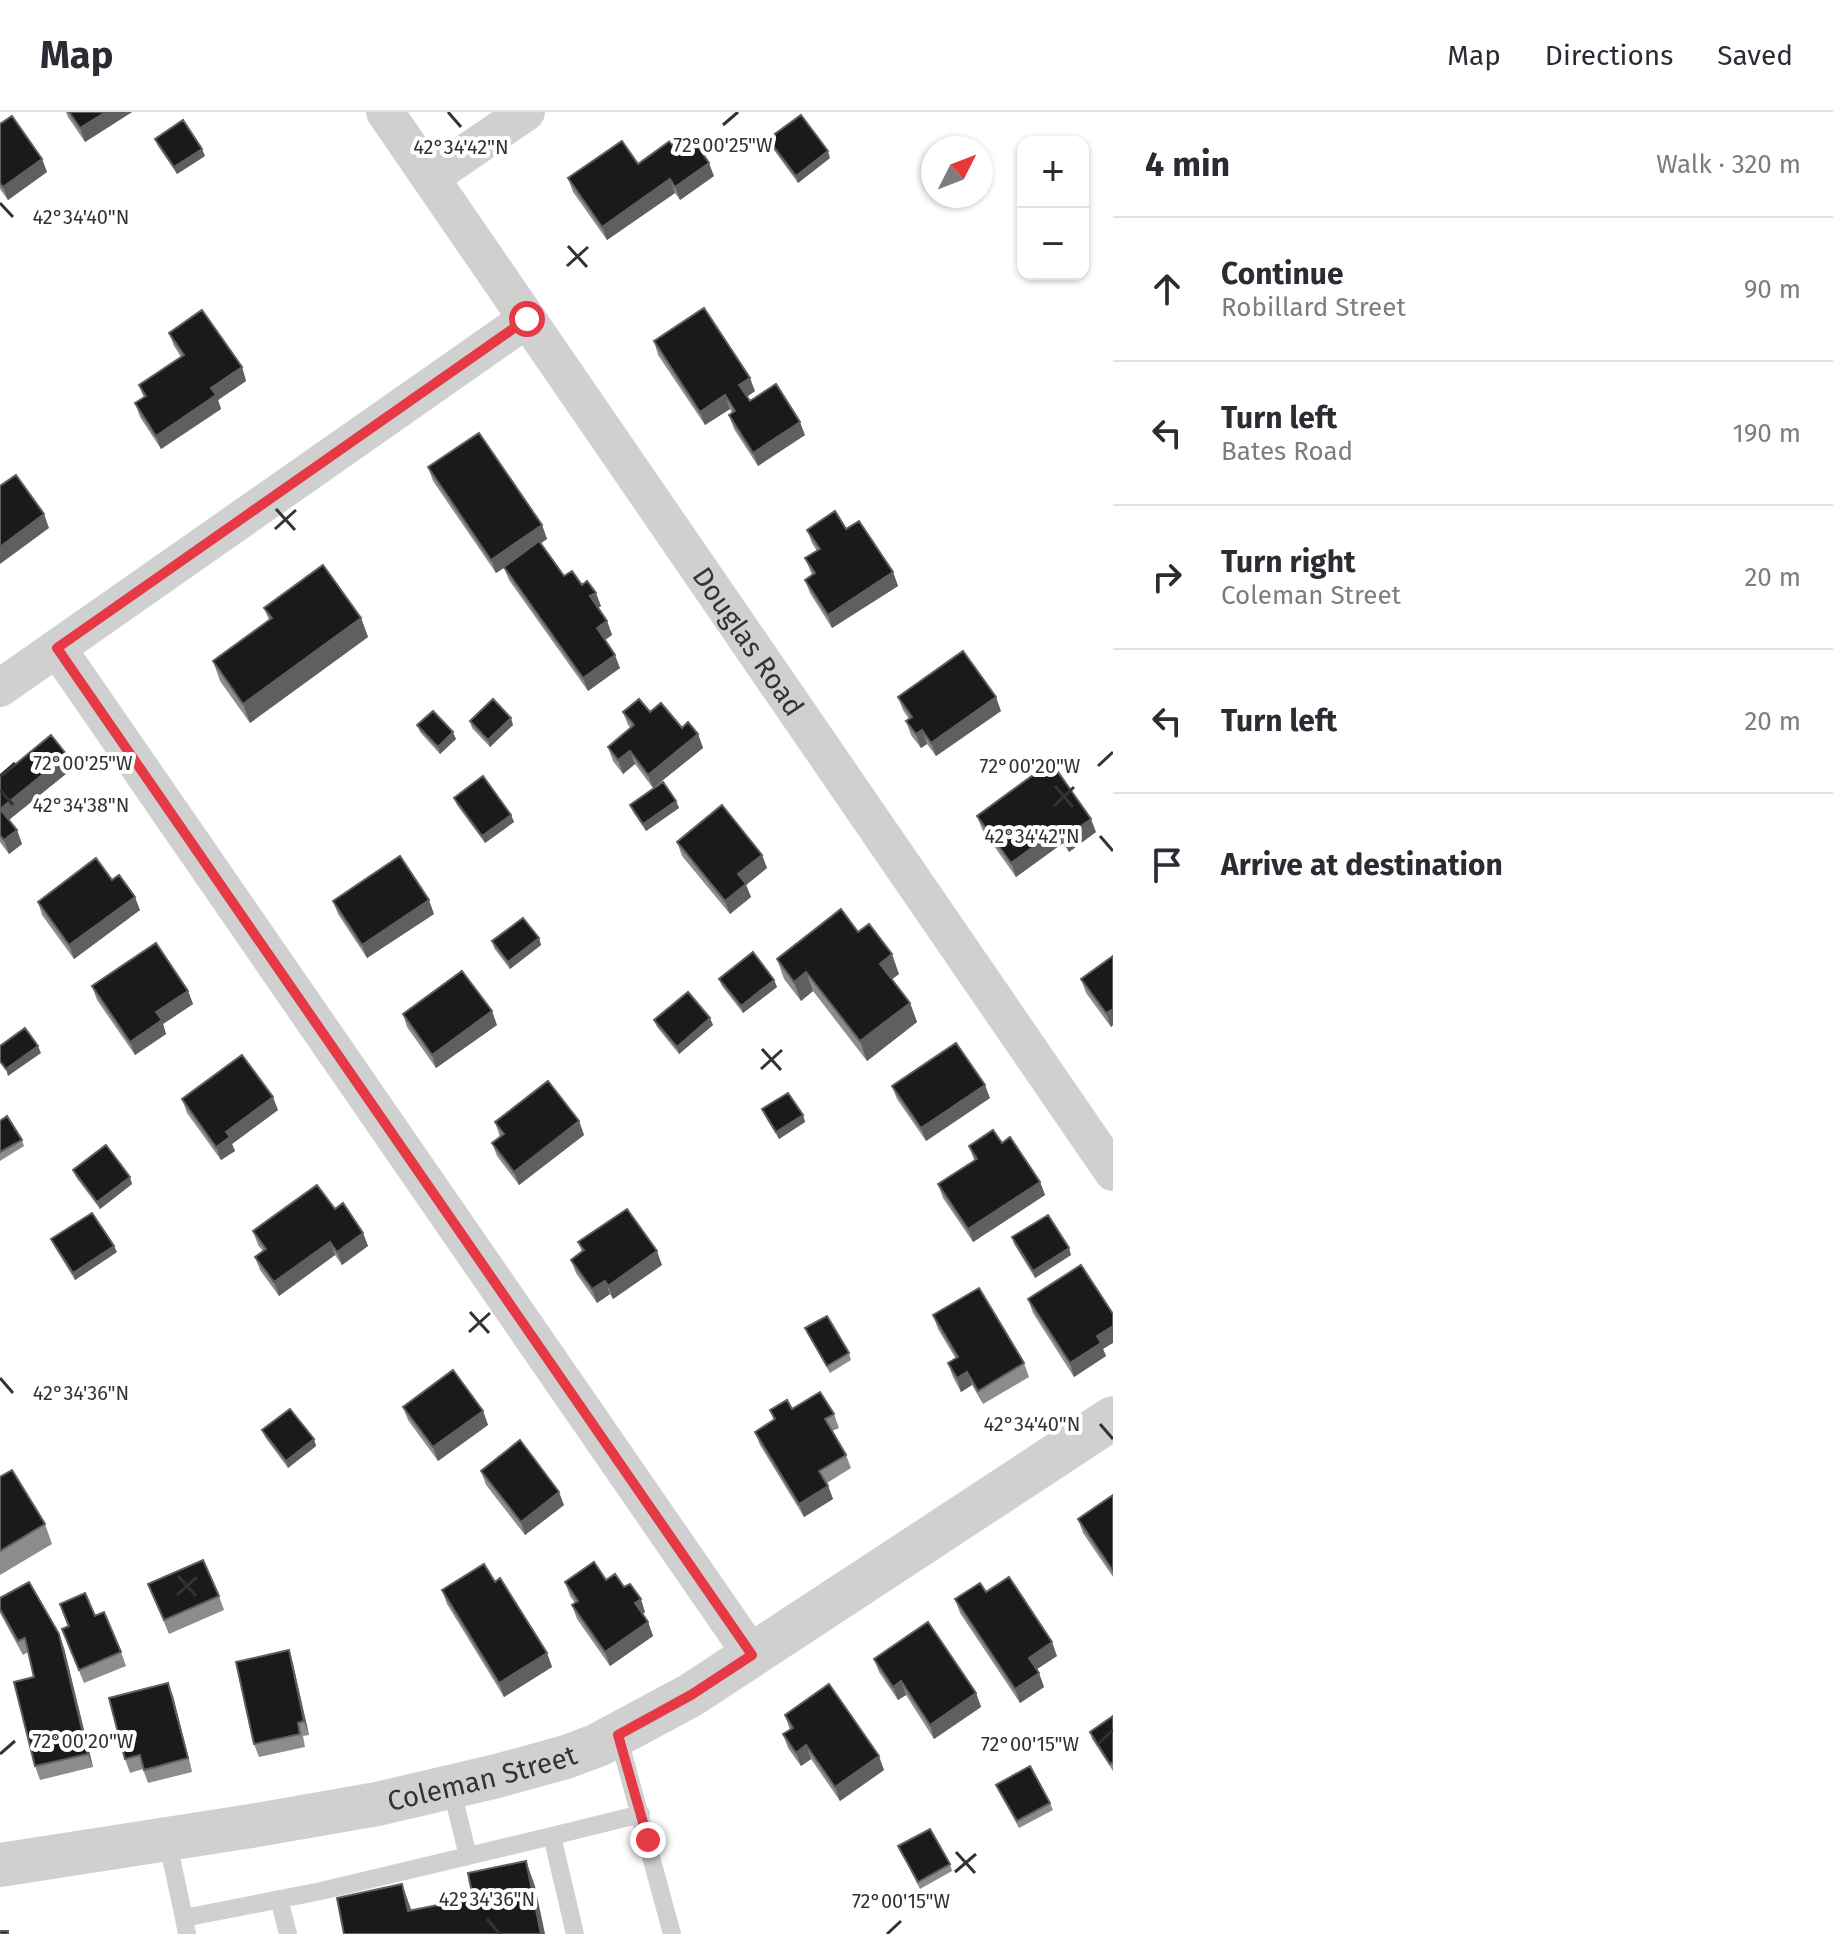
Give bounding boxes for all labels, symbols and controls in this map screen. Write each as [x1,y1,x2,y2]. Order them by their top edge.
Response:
text: Map [40,32,113,78]
text: Map [1447,39,1501,72]
text: Directions [1545,39,1673,72]
text: Saved [1717,39,1793,72]
text: 72°00'25"W [673,133,773,157]
text: 42°34'42"N [413,135,509,159]
north arrow [921,136,993,208]
map controls [1017,136,1089,280]
button: + [1017,136,1089,208]
text: 4 min [1145,144,1230,185]
text: Walk · 320 m [1656,149,1801,180]
text: 42°34'40"N [33,205,129,229]
button: − [1017,208,1089,280]
text: Continue [1221,256,1344,292]
icon: ahead [1145,267,1189,311]
text: 90 m [1744,274,1801,305]
text: Robillard Street [1221,292,1406,323]
route start [509,301,545,337]
text: Turn left [1221,400,1337,436]
icon: left [1145,411,1189,455]
text: 190 m [1732,418,1801,449]
text: Bates Road [1221,436,1353,467]
text: Turn right [1221,544,1356,580]
icon: right [1145,555,1189,599]
street label: Douglas Road [685,561,811,722]
text: 20 m [1744,562,1801,593]
text: Coleman Street [1221,580,1401,611]
icon: left [1145,699,1189,743]
text: Turn left [1221,703,1337,739]
text: 20 m [1744,706,1801,737]
text: 72°00'25"W [33,751,133,775]
text: 72°00'20"W [980,754,1081,778]
text: 42°34'38"N [33,793,129,817]
text: 42°34'42"N [984,824,1080,848]
icon: arrive [1145,843,1189,887]
text: Arrive at destination [1221,847,1503,883]
text: 42°34'36"N [33,1381,129,1405]
text: 42°34'40"N [984,1412,1080,1436]
text: 72°00'20"W [33,1729,134,1753]
text: 72°00'15"W [981,1732,1079,1756]
street label: Coleman Street [384,1738,582,1818]
route end [630,1822,666,1858]
text: 42°34'36"N [439,1887,535,1911]
text: 72°00'15"W [852,1889,950,1913]

